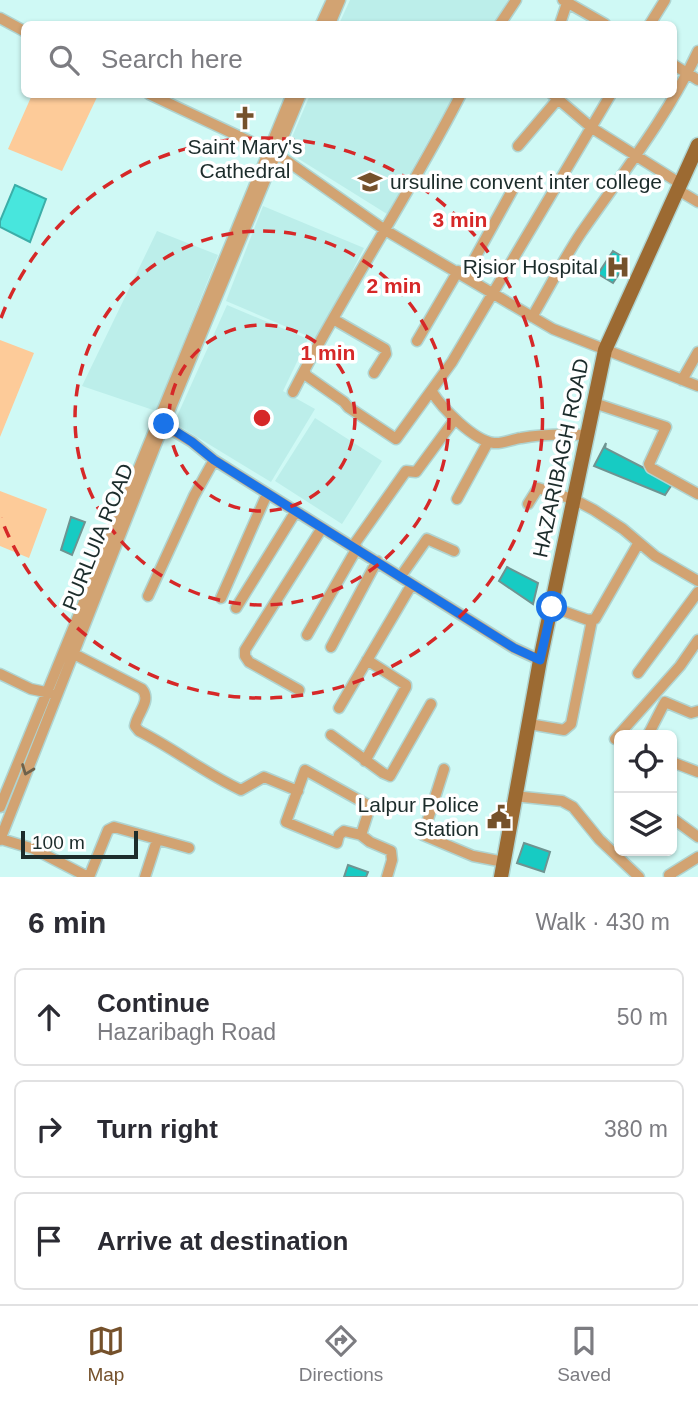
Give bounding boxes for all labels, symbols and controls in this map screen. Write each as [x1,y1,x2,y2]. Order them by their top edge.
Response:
search box [21,21,677,98]
icon: search [45,41,83,79]
text: Search here [101,44,243,74]
church icon: Saint Mary's Cathedral [231,104,259,132]
place label: Saint Mary's Cathedral [188,135,302,182]
school or university icon: ursuline convent inter college [356,168,384,196]
place label: ursuline convent inter college [390,170,662,193]
text: 3 min [433,208,487,231]
hospital icon: Rjsior Hospital [604,253,632,281]
place label: Rjsior Hospital [463,255,598,278]
text: 2 min [367,274,421,297]
text: 1 min [301,341,355,364]
street label: HAZARIBAGH ROAD [528,356,593,560]
centre of rings [250,406,274,430]
route end [148,408,179,439]
street label: PURLUIA ROAD [58,460,137,614]
route start [536,591,567,622]
map controls [614,730,677,856]
button: locate [614,730,677,793]
one-way arrow [21,764,35,776]
place label: Lalpur Police Station [358,793,479,840]
button: layers [614,793,677,856]
public building icon: Lalpur Police Station [485,803,513,831]
scale bar [21,828,138,860]
text: 100 m [32,832,85,853]
text: 6 min [28,906,106,939]
text: Walk · 430 m [535,909,670,935]
text: Continue [97,988,210,1018]
icon: ahead [30,998,68,1036]
text: 50 m [617,1004,668,1030]
text: Hazaribagh Road [97,1019,276,1045]
icon: right [30,1110,68,1148]
text: Turn right [97,1114,218,1144]
text: 380 m [604,1116,668,1142]
icon: arrive [30,1222,68,1260]
text: Arrive at destination [97,1226,348,1256]
tab: Map [87,1322,125,1386]
tab: Directions [299,1322,383,1386]
tab: Saved [557,1322,611,1386]

